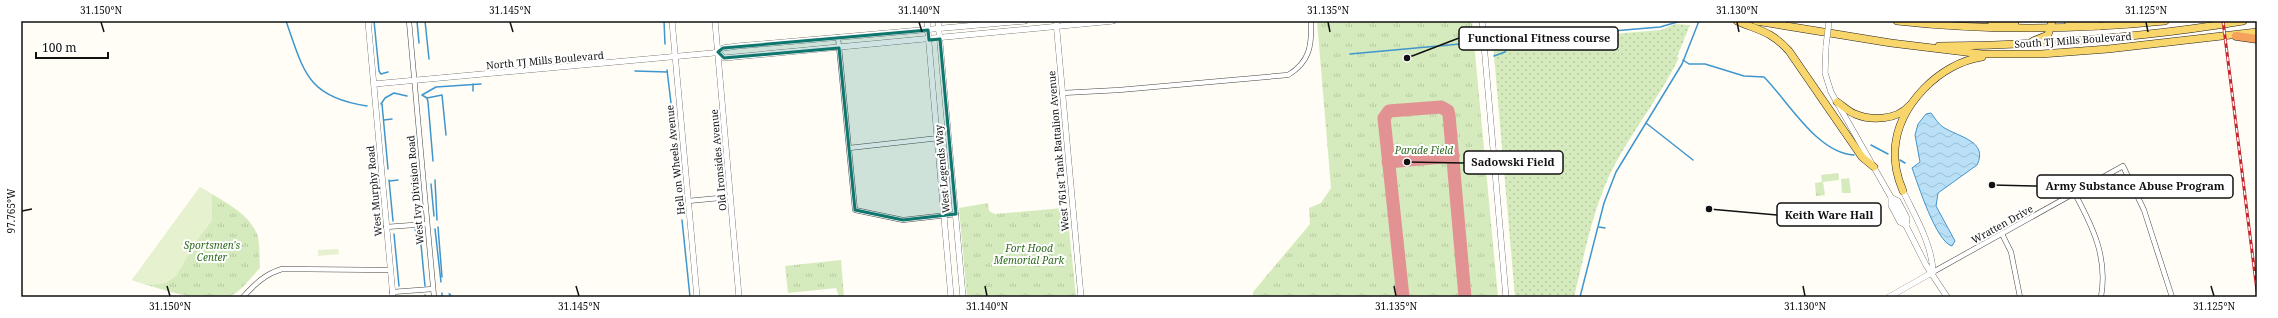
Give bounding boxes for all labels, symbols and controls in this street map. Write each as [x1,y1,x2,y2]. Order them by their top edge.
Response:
text: 31.150°N [80,3,122,17]
text: 31.145°N [489,3,531,17]
text: 31.140°N [898,3,940,17]
text: 31.135°N [1307,3,1349,17]
text: 31.130°N [1716,3,1758,17]
text: 31.125°N [2125,3,2167,17]
callout: Functional Fitness course [1459,27,1618,50]
street label: South TJ Mills Boulevard [2014,29,2132,51]
text: Functional Fitness course [1468,30,1610,45]
scale bar [36,34,108,60]
text: 100 m [42,39,77,56]
street label: North TJ Mills Boulevard [486,48,604,72]
street label: West 761st Tank Battalion Avenue [1044,70,1072,232]
street label: Hell on Wheels Avenue [662,104,688,216]
street label: Old Ironsides Avenue [707,109,729,211]
street label: West Legends Way [931,124,953,214]
street label: West Ivy Division Road [403,135,427,245]
park label: Parade Field [1394,143,1453,157]
street label: West Murphy Road [363,145,385,237]
callout: Sadowski Field [1464,151,1563,174]
text: Sadowski Field [1471,154,1555,169]
callout: Army Substance Abuse Program [2037,175,2233,198]
text: Army Substance Abuse Program [2045,178,2225,193]
text: 97.765°W [4,188,18,233]
street label: Wratten Drive [1969,201,2035,247]
callout: Keith Ware Hall [1777,203,1881,226]
text: Keith Ware Hall [1785,207,1873,222]
park label: Sportsmen's Center [184,238,240,264]
park label: Fort Hood Memorial Park [993,241,1065,267]
text: 31.150°N [149,299,191,313]
text: 31.145°N [558,299,600,313]
text: 31.140°N [966,299,1008,313]
text: 31.135°N [1375,299,1417,313]
text: 31.130°N [1784,299,1826,313]
text: 31.125°N [2193,299,2235,313]

